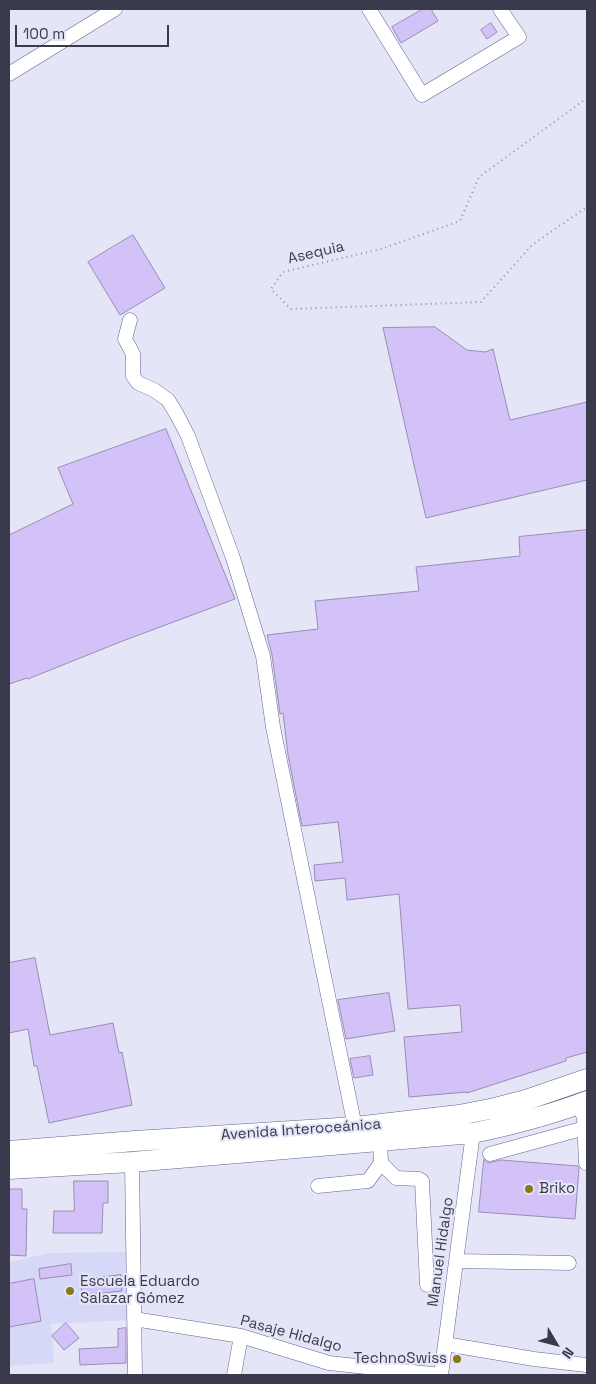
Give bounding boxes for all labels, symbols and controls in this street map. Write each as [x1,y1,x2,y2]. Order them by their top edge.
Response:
scale bar [18,15,171,47]
text: 100 m [23,24,65,43]
street label: Asequia [286,238,346,268]
street label: Avenida Interoceánica [220,1115,382,1145]
place label: Briko [539,1180,575,1198]
marker: Briko [523,1183,535,1195]
street label: Manuel Hidalgo [424,1196,458,1308]
place label: Escuela Eduardo Salazar Gómez [80,1273,200,1308]
marker: Escuela Eduardo Salazar Gómez [64,1285,76,1297]
street label: Pasaje Hidalgo [238,1312,344,1356]
north arrow [531,1319,581,1369]
text: N [558,1344,578,1362]
place label: TechnoSwiss [353,1350,447,1368]
marker: TechnoSwiss [451,1353,463,1365]

